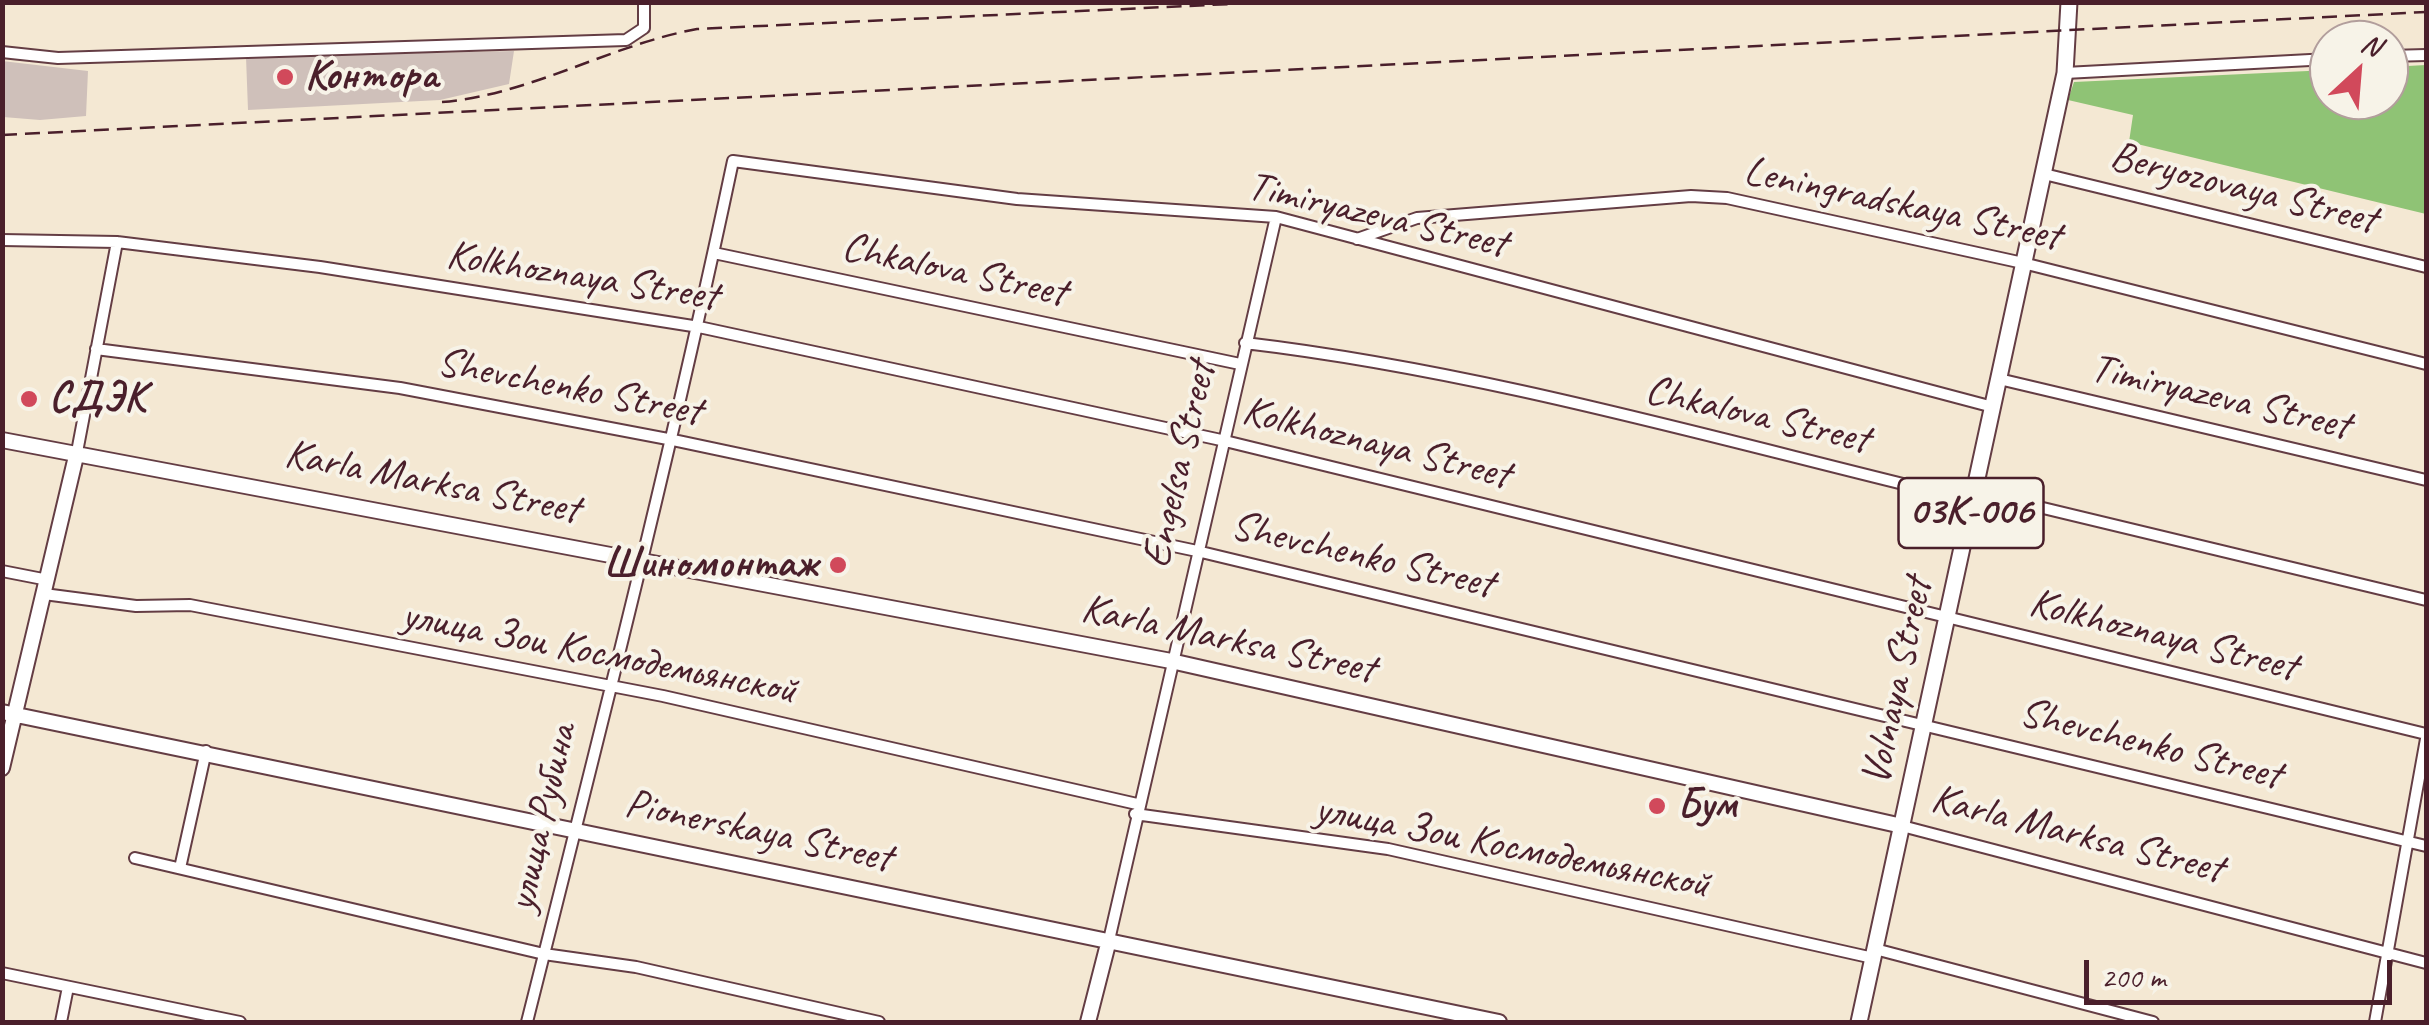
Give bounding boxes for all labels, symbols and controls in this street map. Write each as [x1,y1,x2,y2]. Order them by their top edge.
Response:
north arrow [2309,20,2409,120]
text: N [2356,25,2387,64]
place label: Контора [305,52,438,102]
marker: Контора [274,66,296,88]
street label: Beryozovaya Street [2105,132,2381,246]
street label: Leningradskaya Street [1739,147,2065,263]
street label: Timiryazeva Street [1243,162,1511,270]
street label: Chkalova Street [837,223,1071,319]
street label: Kolkhoznaya Street [443,231,721,323]
street label: Shevchenko Street [433,338,705,438]
street label: Timiryazeva Street [2086,344,2354,452]
street label: Engelsa Street [1132,357,1228,573]
street label: Chkalova Street [1640,366,1874,466]
place label: СДЭК [49,374,145,424]
street label: Kolkhoznaya Street [1237,386,1515,502]
marker: СДЭК [18,388,40,410]
street label: Karla Marksa Street [281,430,583,536]
road number: 03К-006 [1898,478,2044,548]
street label: Shevchenko Street [1226,501,1498,611]
place label: Шиномонтаж [603,540,818,590]
marker: Шиномонтаж [827,554,849,576]
street label: Volnaya Street [1852,574,1944,790]
street label: Kolkhoznaya Street [2024,578,2302,694]
street label: Karla Marksa Street [1077,584,1379,696]
street label: улица Зои Космодемьянской [398,591,800,717]
street label: Shevchenko Street [2014,688,2286,802]
street label: улица Рубина [497,719,589,917]
street label: Karla Marksa Street [1926,774,2228,896]
street label: Pionerskaya Street [620,779,896,885]
place label: Бум [1677,781,1736,831]
street label: улица Зои Космодемьянской [1311,785,1713,911]
marker: Бум [1646,795,1668,817]
scale bar [2089,940,2396,1002]
text: 200 m [2101,958,2166,996]

